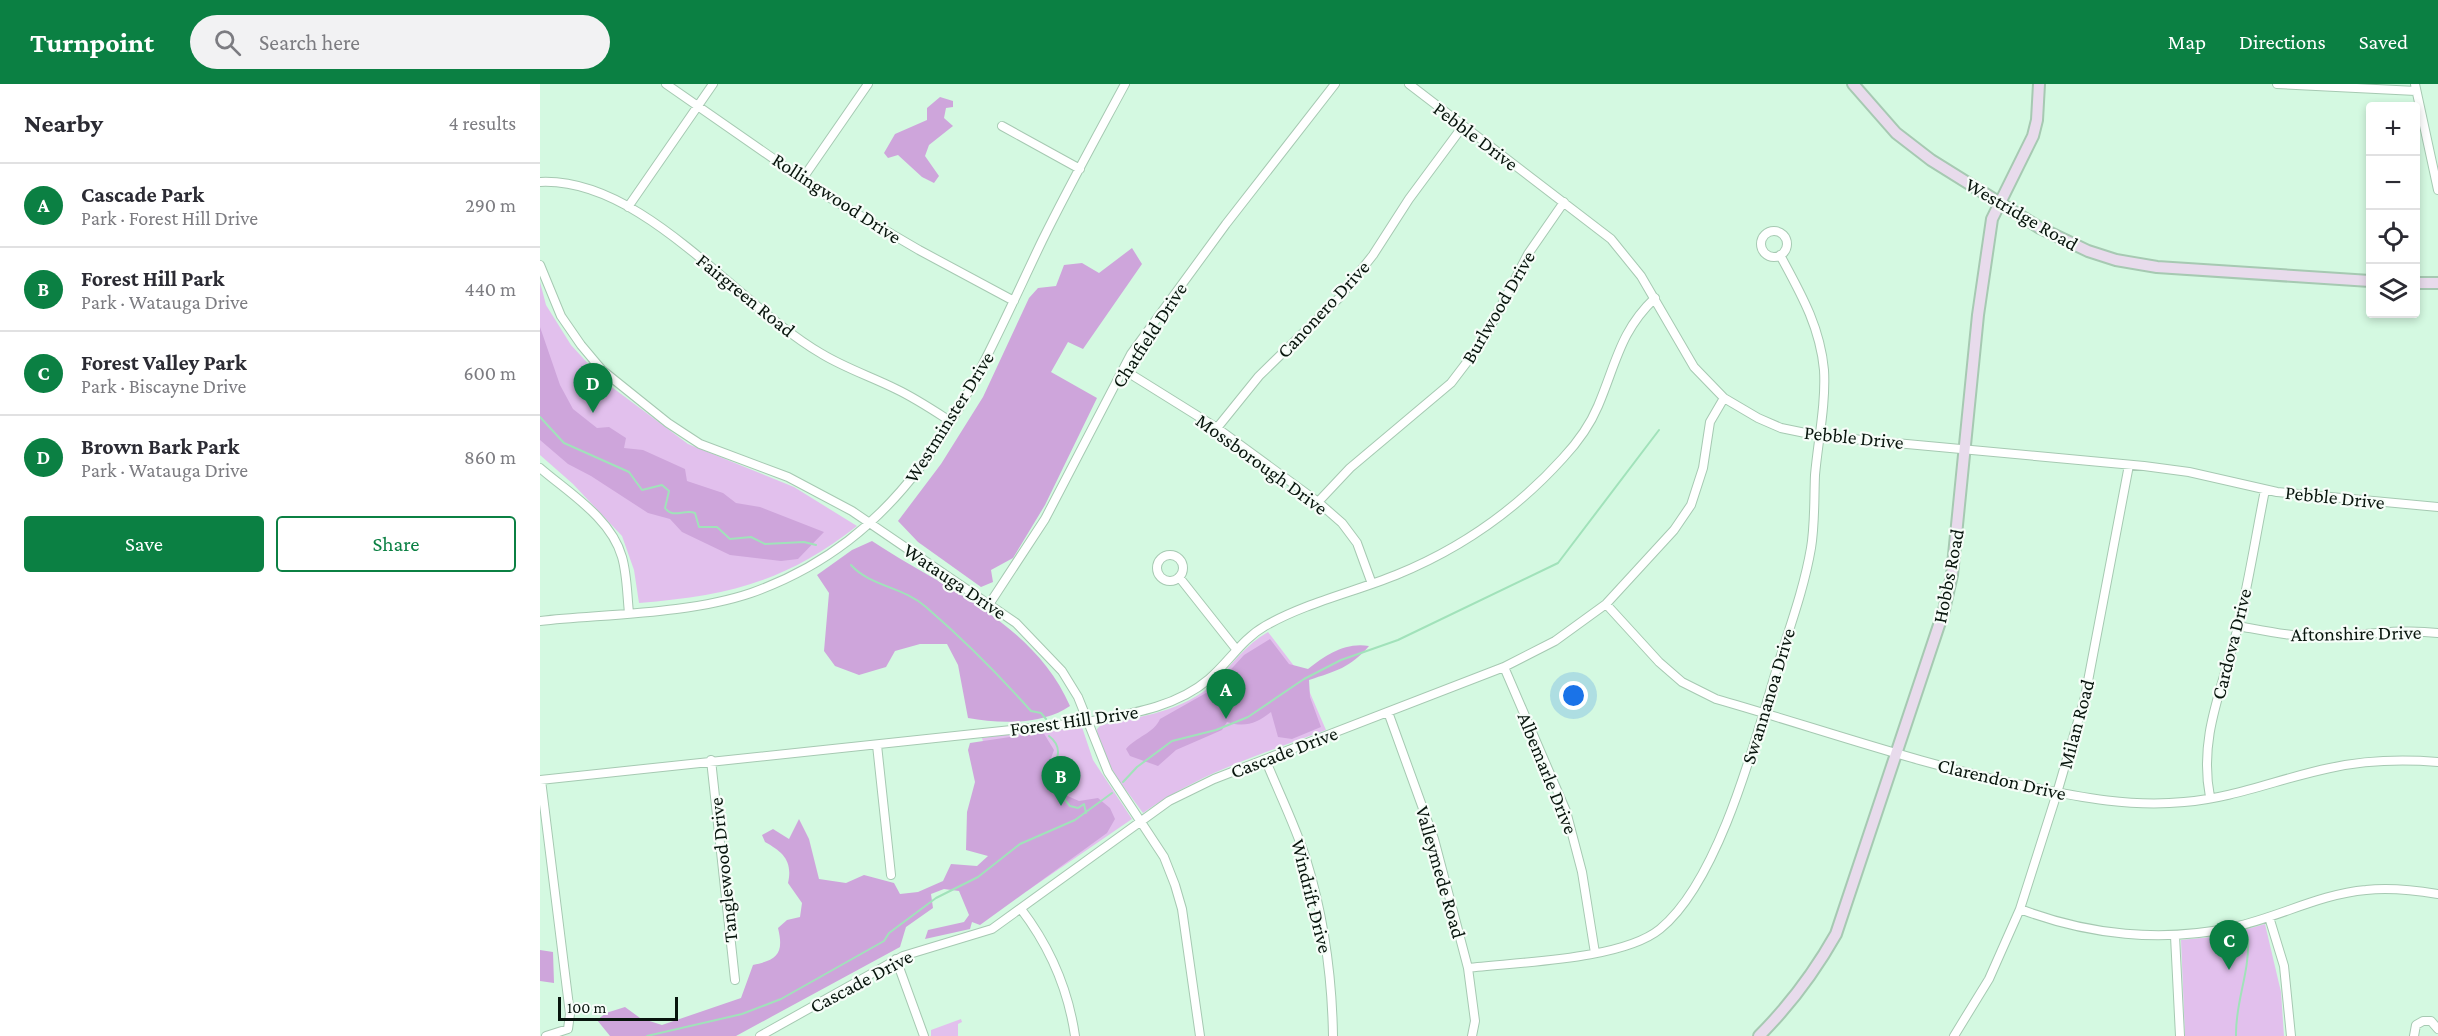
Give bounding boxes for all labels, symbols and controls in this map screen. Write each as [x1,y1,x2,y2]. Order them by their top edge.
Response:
search box [190,15,610,69]
icon: search [211,26,244,59]
text: Turnpoint [30,27,154,58]
text: Search here [259,30,360,55]
text: Map [2168,30,2206,54]
text: Directions [2239,30,2326,54]
text: Saved [2359,30,2408,54]
street label: Pebble Drive [1429,97,1523,175]
map controls [2366,102,2420,318]
button: + [2366,102,2420,156]
text: Nearby [24,109,103,138]
text: 4 results [449,112,516,134]
street label: Rollingwood Drive [768,148,906,249]
button: − [2366,156,2420,210]
street label: Westridge Road [1961,173,2083,256]
text: Cascade Park [81,182,204,207]
text: A [38,194,49,216]
text: 290 m [465,194,516,216]
text: Park · Forest Hill Drive [81,207,258,229]
button: locate [2366,210,2420,264]
street label: Burlwood Drive [1457,247,1539,367]
street label: Fairgreen Road [692,249,800,342]
street label: Canonero Drive [1272,256,1374,362]
button: layers [2366,264,2420,318]
text: Forest Hill Park [81,266,224,291]
text: B [38,278,49,300]
text: 440 m [464,278,516,300]
street label: Chatfield Drive [1107,278,1191,392]
text: Park · Watauga Drive [81,291,248,313]
street label: Westminster Drive [900,347,998,487]
text: Forest Valley Park [81,350,247,375]
text: C [37,362,50,384]
text: 600 m [463,362,516,384]
pin: D [574,364,612,413]
text: Park · Biscayne Drive [81,375,246,397]
street label: Mossborough Drive [1191,409,1332,520]
street label: Pebble Drive [1803,421,1905,453]
text: Brown Bark Park [81,434,239,459]
text: D [37,446,50,468]
text: 860 m [464,446,516,468]
text: Park · Watauga Drive [81,459,248,481]
street label: Pebble Drive [2284,481,2386,513]
button: Save [24,516,264,572]
button: Share [276,516,516,572]
street label: Hobbs Road [1928,526,1968,625]
street label: Watauga Drive [899,539,1011,624]
street label: Cardova Drive [2207,586,2255,702]
street label: Aftonshire Drive [2290,621,2422,645]
street label: Swannanoa Drive [1737,625,1799,767]
pin: A [1206,670,1246,719]
street label: Milan Road [2054,677,2099,771]
your location [1559,681,1588,710]
street label: Forest Hill Drive [1009,700,1140,740]
street label: Albemarle Drive [1514,709,1582,837]
street label: Cascade Drive [1227,721,1341,783]
street label: Clarendon Drive [1936,754,2068,804]
pin: B [1042,756,1080,806]
street label: Tanglewood Drive [704,796,743,944]
street label: Valleymede Road [1411,803,1471,941]
street label: Windrift Drive [1287,837,1337,955]
pin: C [2210,920,2248,970]
street label: Cascade Drive [806,945,916,1017]
scale bar [558,994,678,1022]
text: 100 m [567,999,606,1016]

